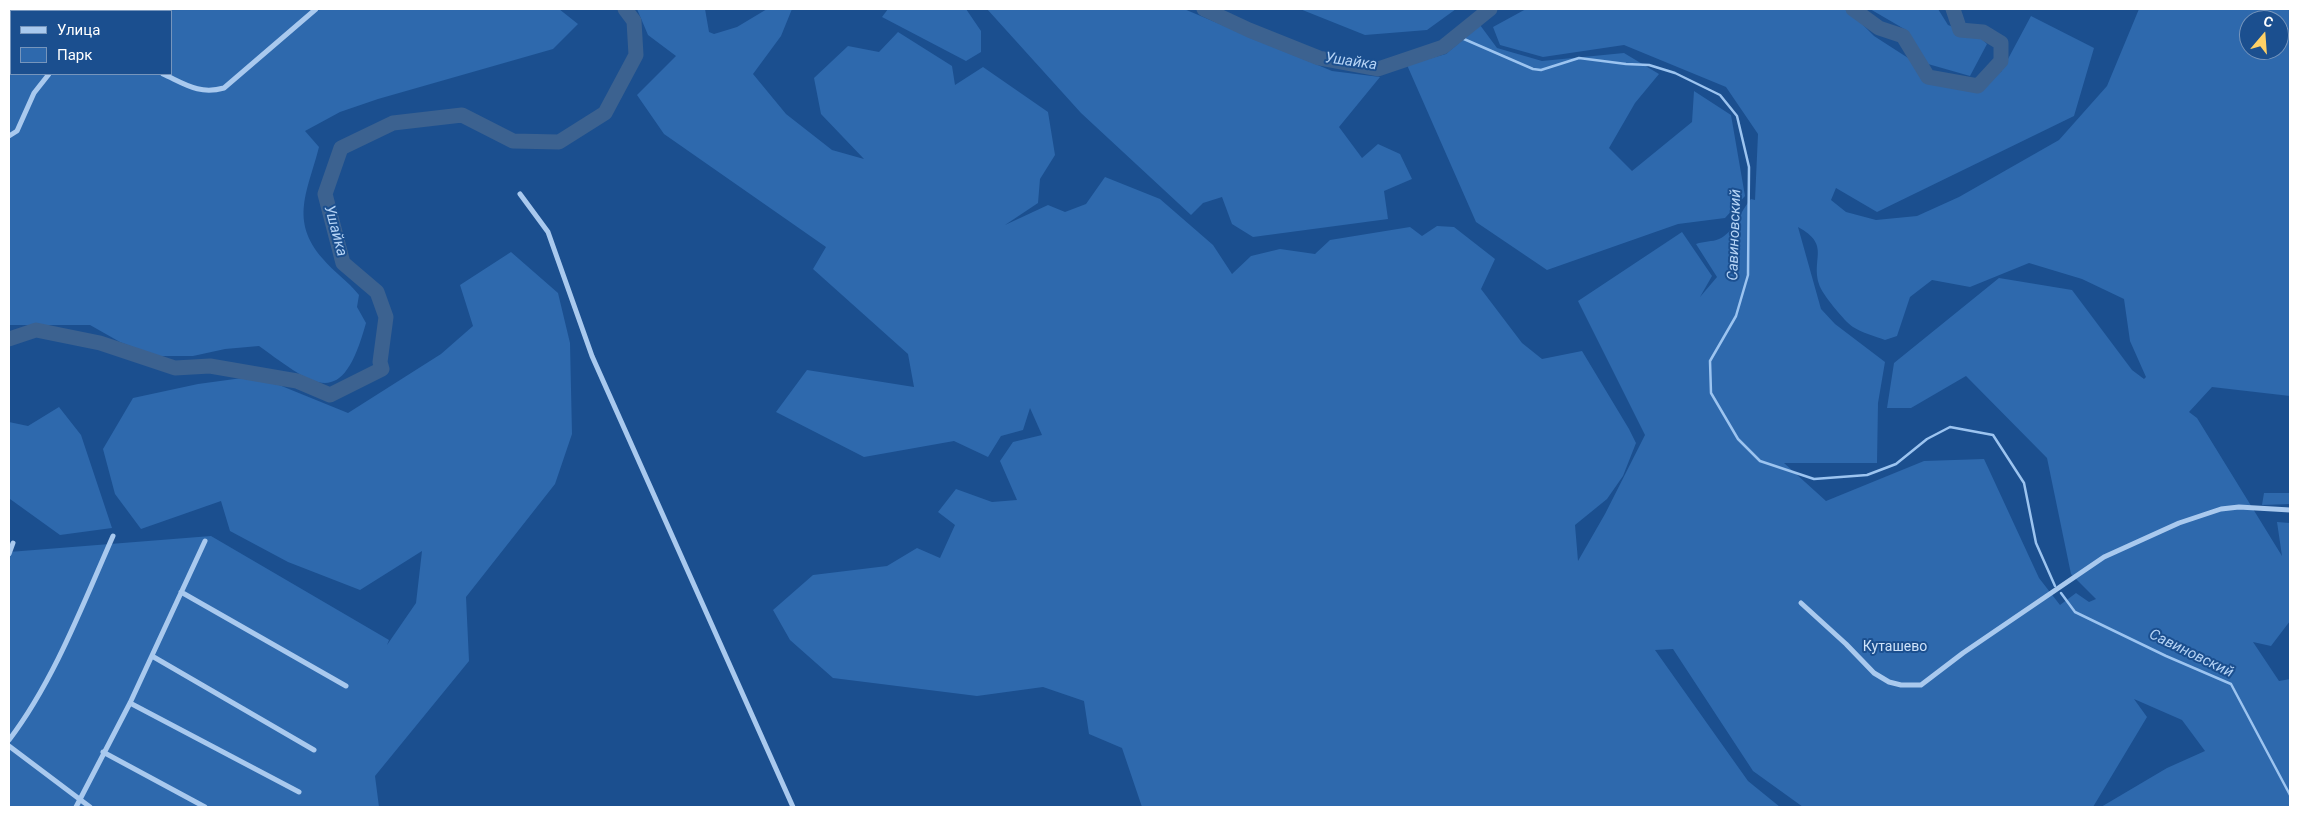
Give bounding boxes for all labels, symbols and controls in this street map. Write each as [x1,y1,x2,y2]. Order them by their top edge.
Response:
legend [10,10,172,75]
north arrow [2239,10,2289,60]
text: С [2261,13,2275,31]
text: Улица [57,21,100,39]
text: Парк [57,46,92,64]
water label: Ушайка [1324,49,1378,75]
water label: Савиновский [1724,189,1746,281]
water label: Ушайка [320,203,350,259]
water label: Савиновский [2146,626,2236,682]
park label: Куташево [1863,639,1927,655]

